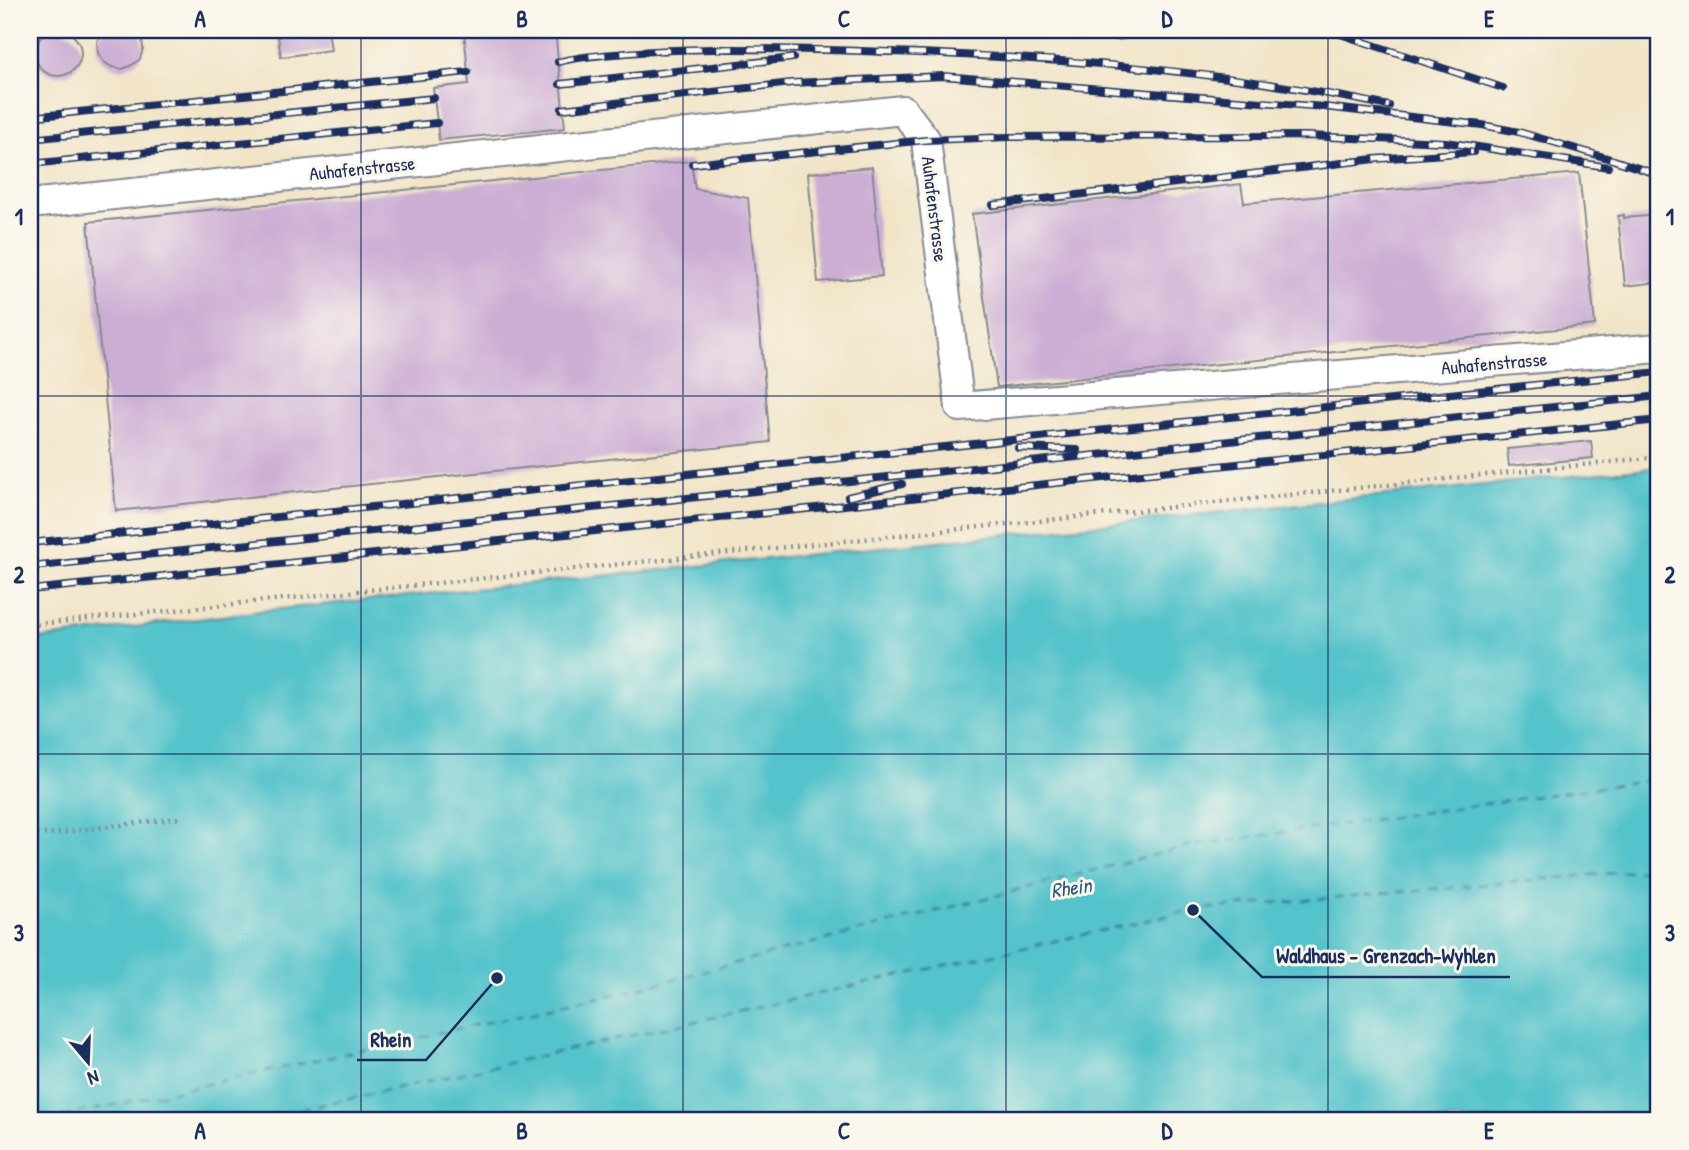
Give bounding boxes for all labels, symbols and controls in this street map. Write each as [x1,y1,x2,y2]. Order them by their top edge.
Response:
text: A [194,3,206,34]
text: B [516,3,528,34]
text: C [838,3,850,34]
text: D [1162,3,1174,34]
text: E [1484,3,1495,34]
street label: Auhafenstrasse [308,149,417,186]
street label: Auhafenstrasse [916,155,954,264]
text: 1 [15,201,23,232]
text: 1 [1666,201,1674,232]
street label: Auhafenstrasse [1440,345,1548,381]
text: 2 [14,559,25,590]
text: 2 [1665,559,1676,590]
water label: Rhein [1048,870,1095,905]
text: 3 [14,917,24,948]
text: 3 [1665,917,1675,948]
callout: Waldhaus - Grenzach-Wyhlen [1262,935,1510,977]
text: Waldhaus - Grenzach-Wyhlen [1276,941,1496,971]
callout: Rhein [357,1018,426,1060]
text: Rhein [371,1025,411,1054]
north arrow [52,1028,122,1098]
text: N [85,1064,103,1092]
text: A [194,1115,206,1146]
text: B [516,1115,528,1146]
text: C [838,1115,850,1146]
text: D [1162,1115,1174,1146]
text: E [1484,1115,1495,1146]

